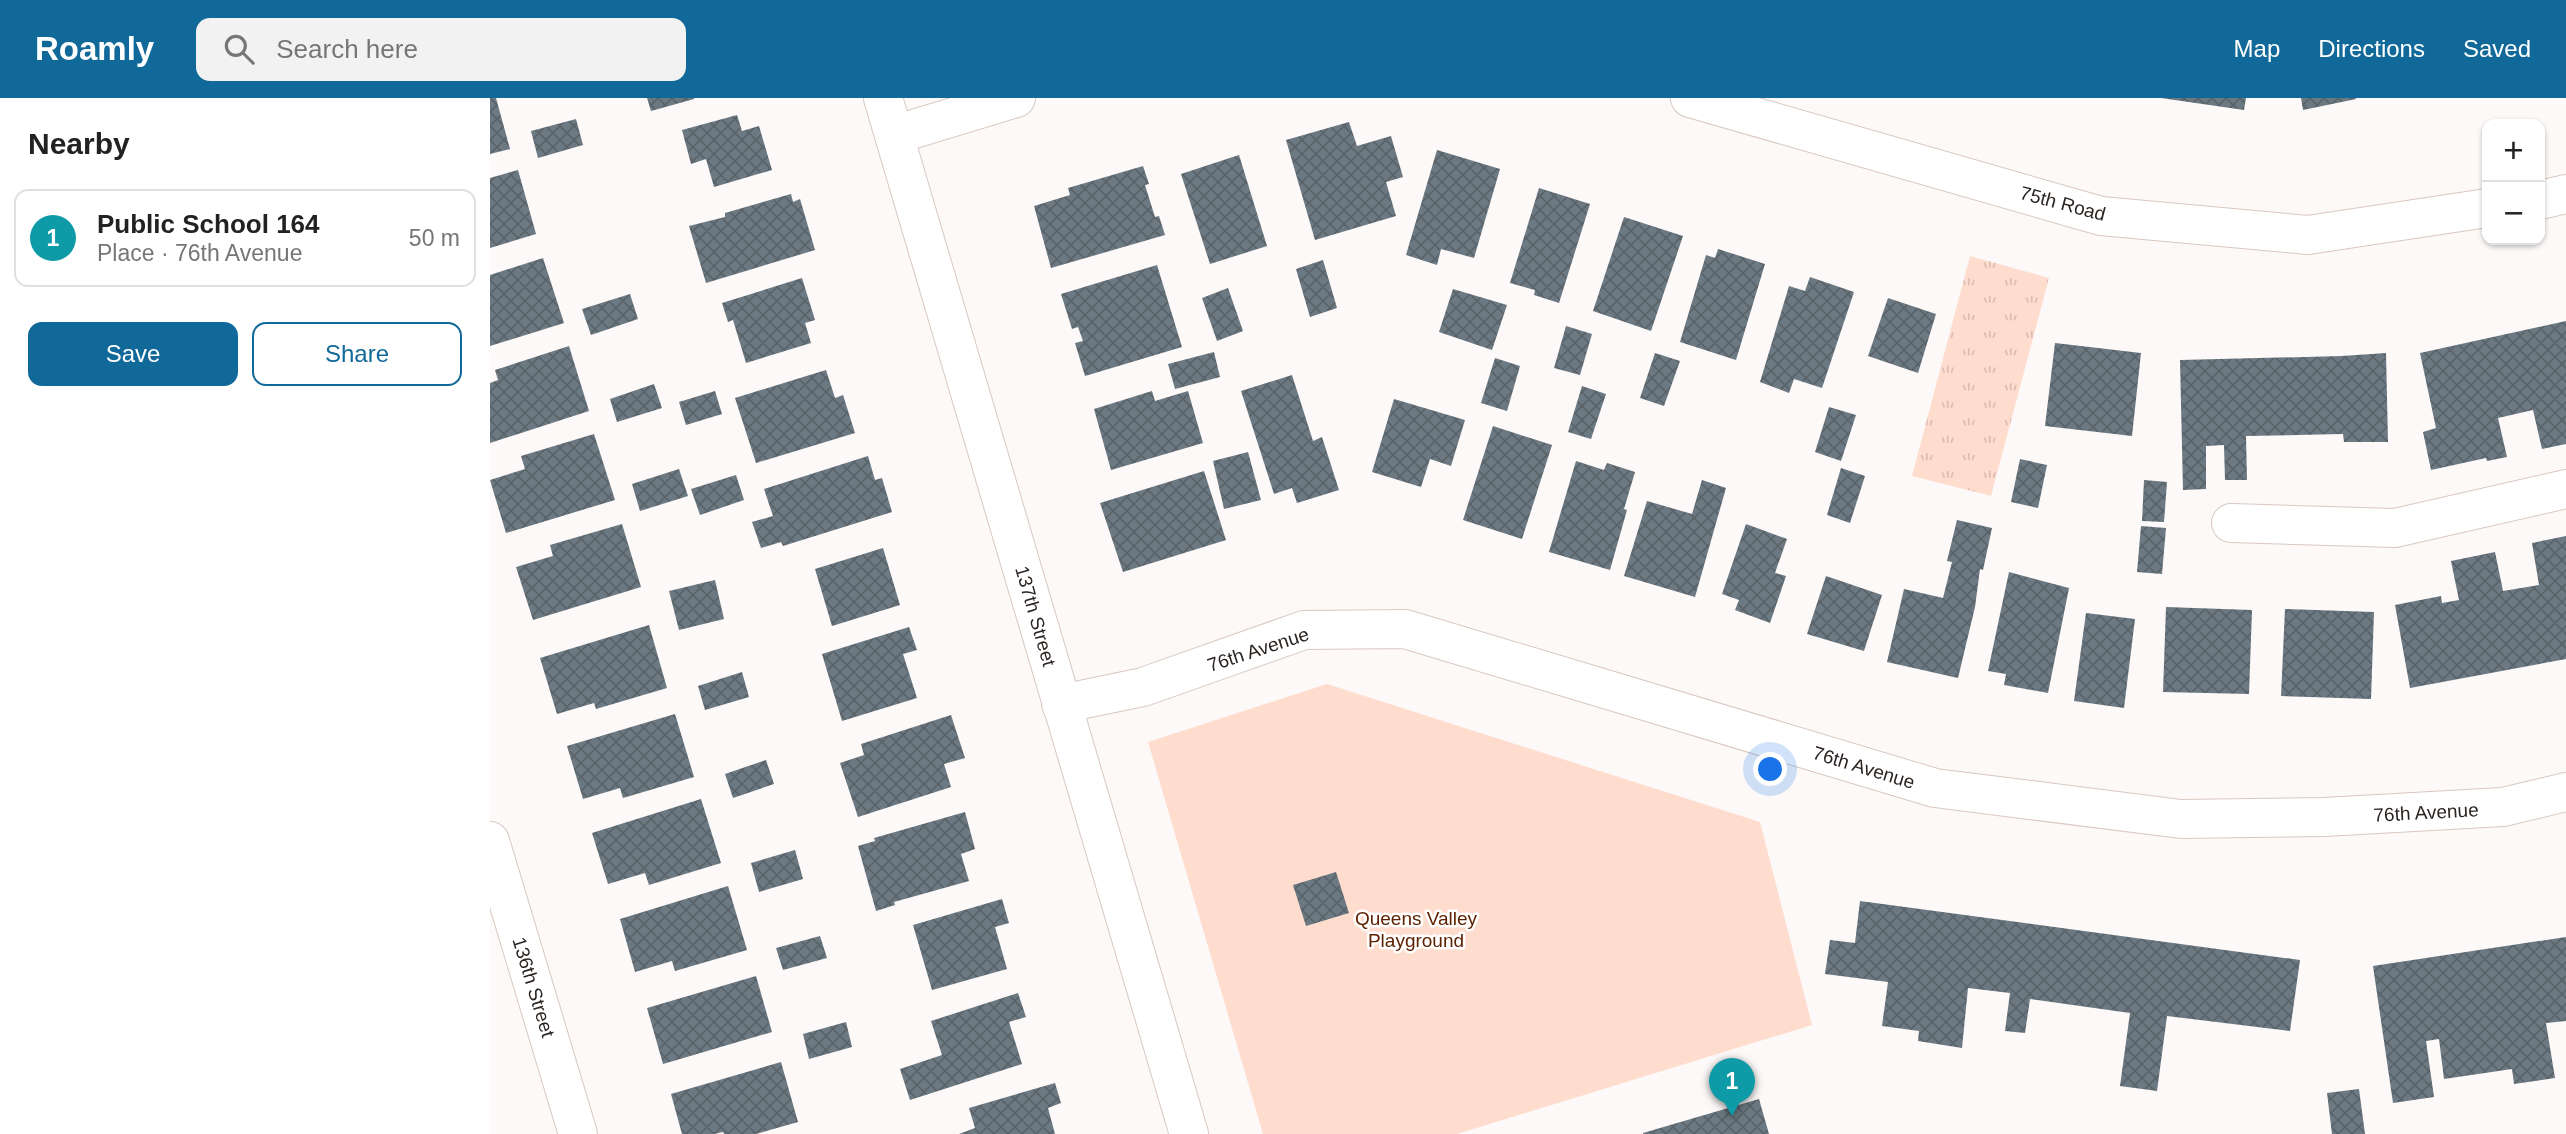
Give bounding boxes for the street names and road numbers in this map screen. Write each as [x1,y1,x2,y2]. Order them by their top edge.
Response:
street label: 75th Road [2018,182,2108,225]
street label: 137th Street [1011,563,1060,669]
street label: 76th Avenue [1205,623,1311,676]
street label: 76th Avenue [1810,742,1917,793]
street label: 76th Avenue [2373,799,2479,826]
street label: 136th Street [508,935,559,1040]

